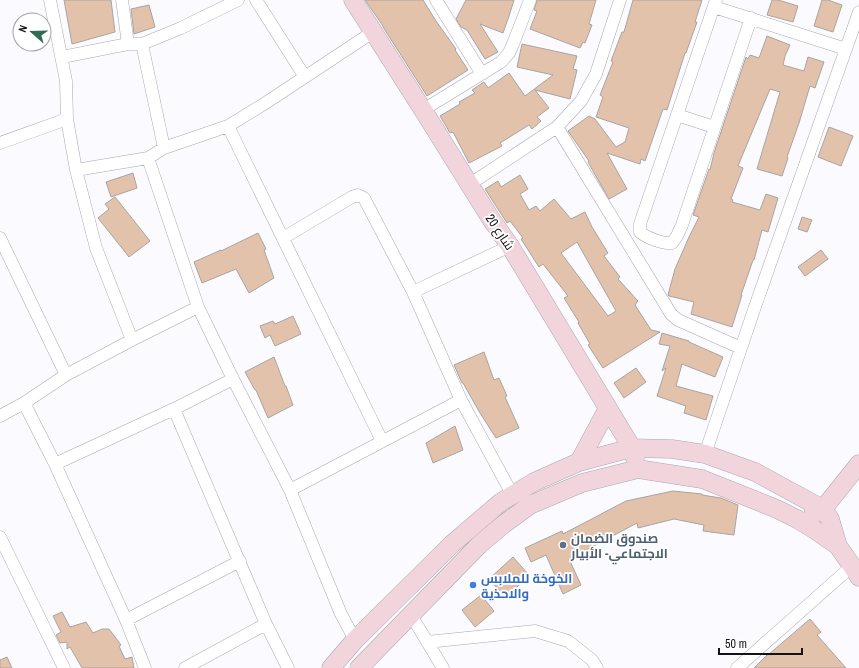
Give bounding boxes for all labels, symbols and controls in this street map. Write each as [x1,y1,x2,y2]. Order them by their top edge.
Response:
north arrow [12,12,52,52]
text: N [15,23,30,34]
street label: شارع 20 [482,211,518,253]
place label: صندوق الضمان الاجتماعي- الأبيار [570,530,668,565]
marker: صندوق الضمان الاجتماعي- الأبيار [558,540,568,550]
place label: الخوخة للملابس والاحذية [481,570,572,602]
marker: الخوخة للملابس والاحذية [468,580,478,590]
scale bar [719,630,802,656]
text: 50 m [725,636,747,652]

